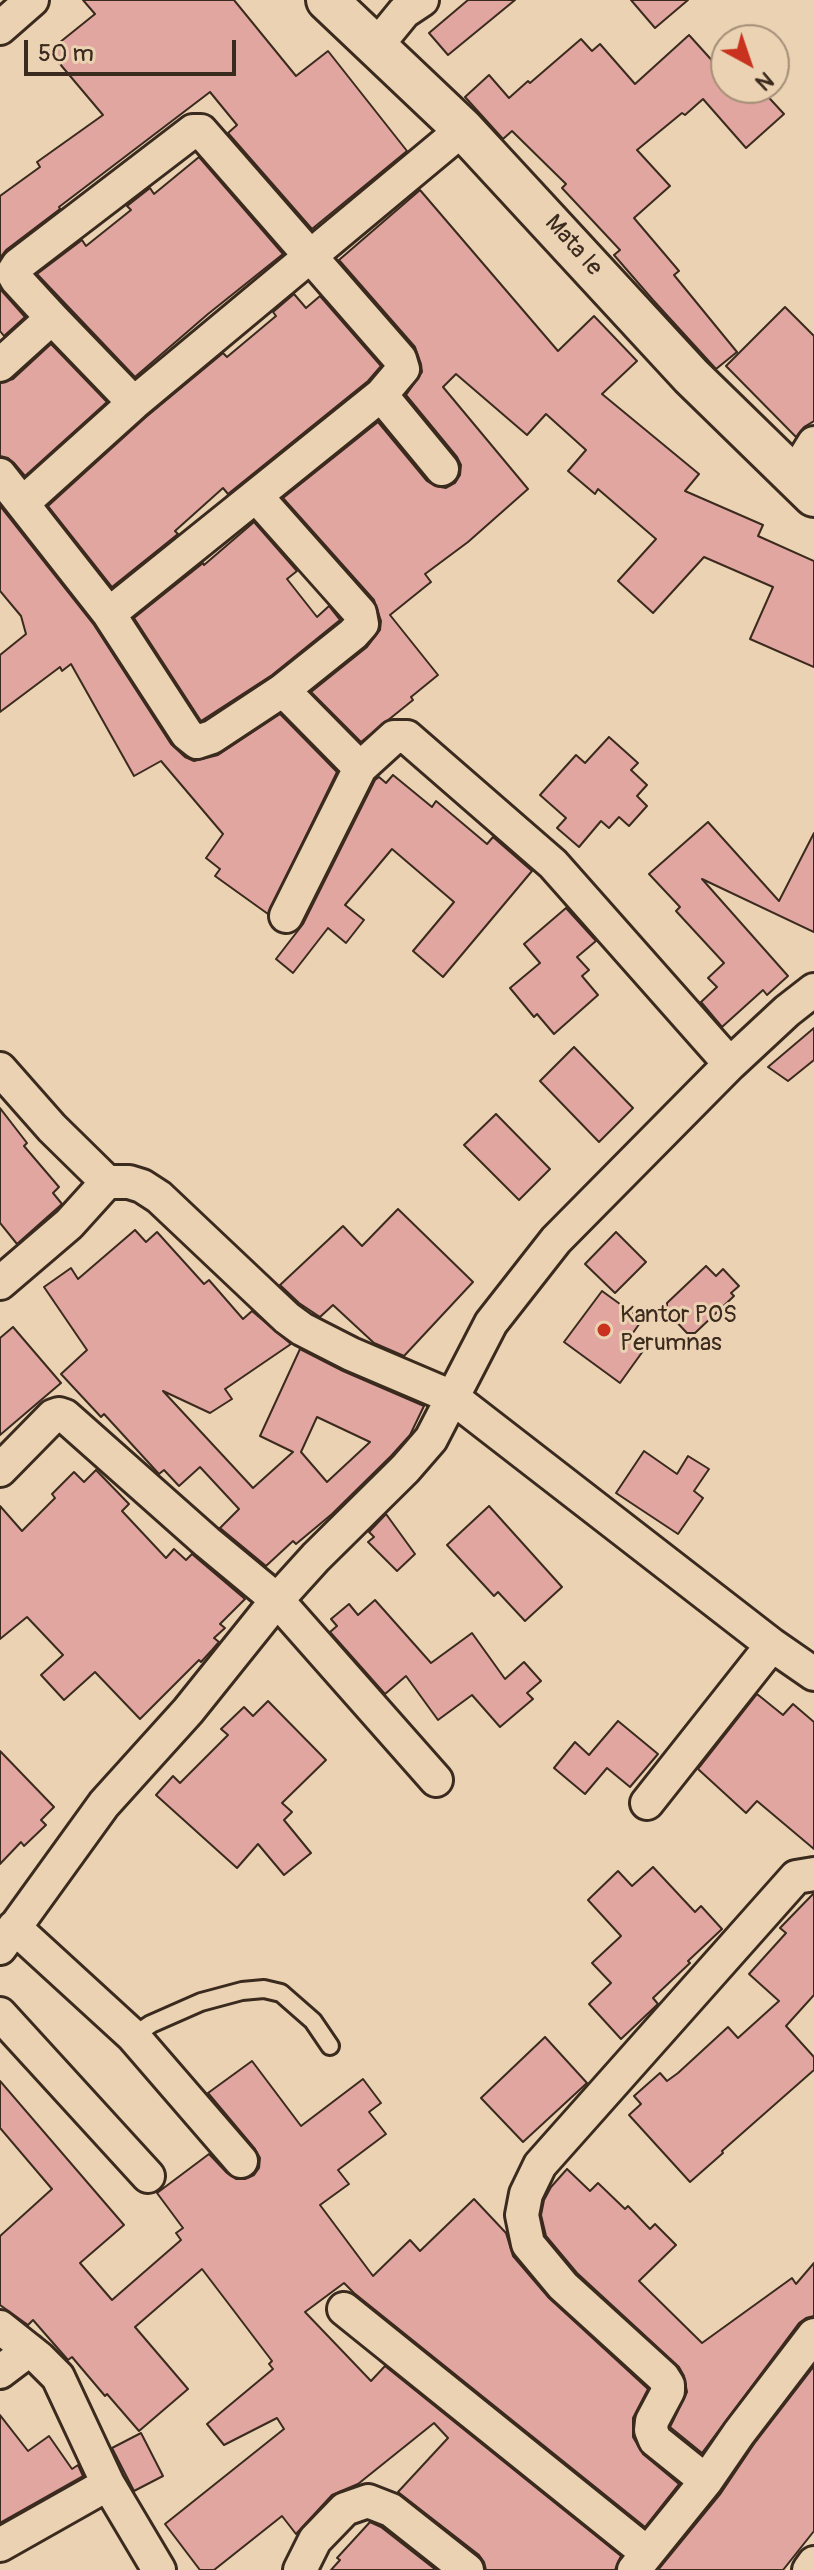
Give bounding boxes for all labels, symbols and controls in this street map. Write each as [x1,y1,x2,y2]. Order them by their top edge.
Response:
scale bar [28,24,240,74]
north arrow [710,24,790,104]
text: 50 m [38,39,94,68]
text: N [749,65,779,96]
street label: Mata Ie [538,209,608,283]
place label: Kantor POS Perumnas [620,1302,737,1358]
marker: Kantor POS Perumnas [595,1321,613,1339]

